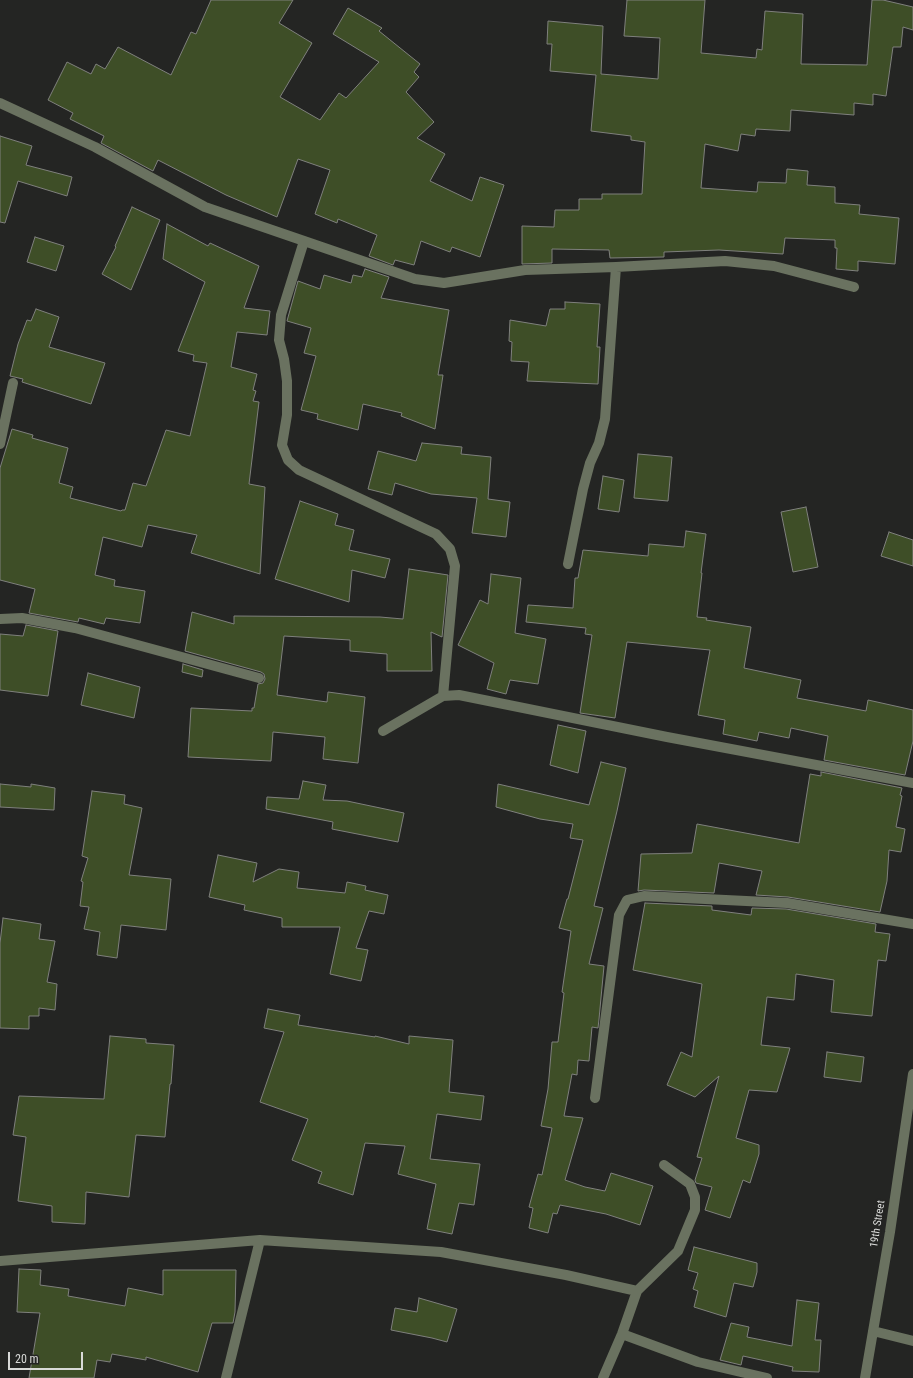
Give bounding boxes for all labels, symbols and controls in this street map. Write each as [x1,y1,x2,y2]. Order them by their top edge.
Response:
street label: 19th Street [868,1199,888,1249]
scale bar [10,1344,85,1370]
text: 20 m [15,1352,39,1366]

